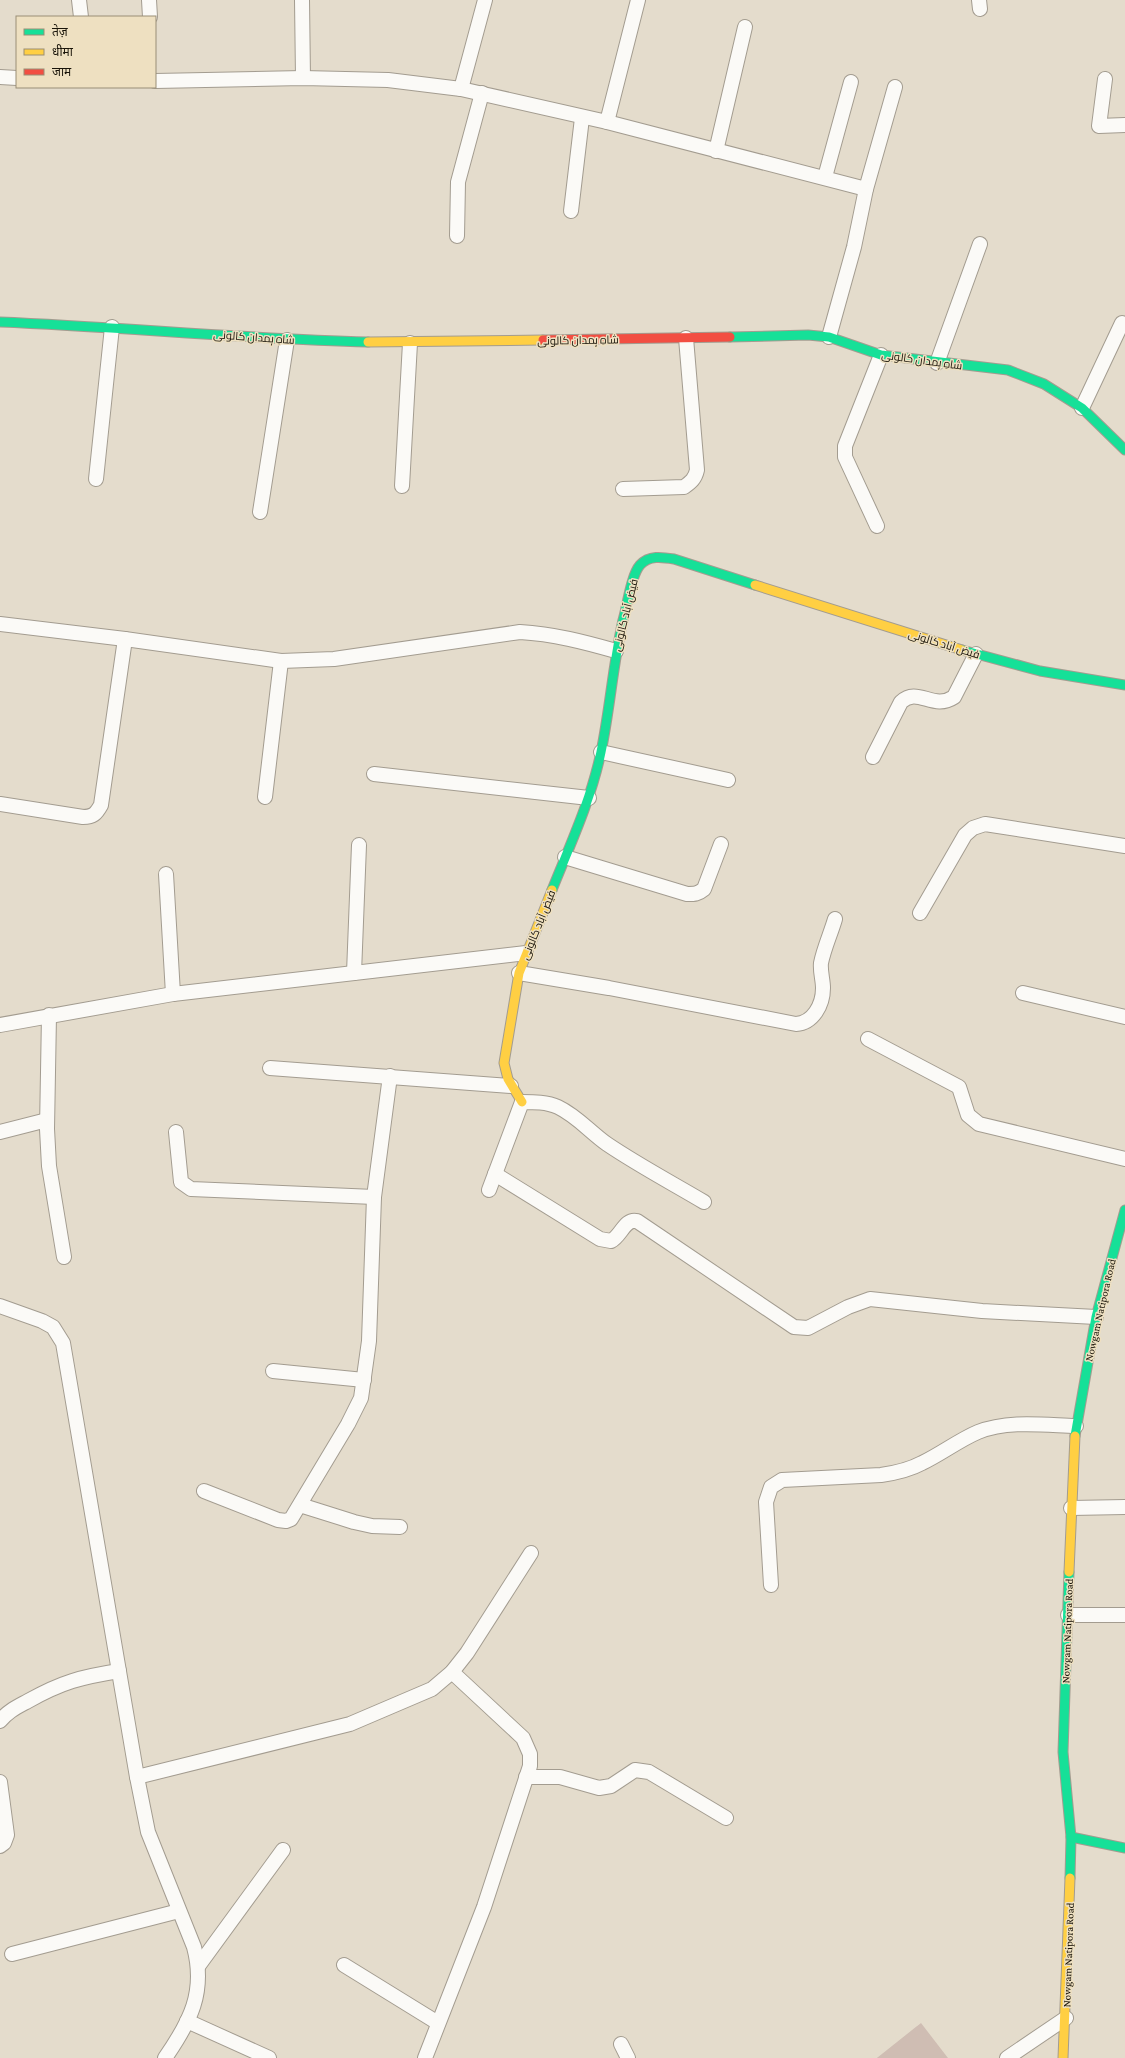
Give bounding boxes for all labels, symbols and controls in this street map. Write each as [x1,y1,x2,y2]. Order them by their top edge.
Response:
legend [16,16,156,88]
text: तेज़ [52,24,69,39]
text: धीमा [52,44,74,59]
text: जाम [52,65,72,79]
street label: شاہِ ہمدان کالونی [213,328,295,348]
street label: شاہِ ہمدان کالونی [537,333,619,349]
street label: شاہِ ہمدان کالونی [880,348,963,374]
street label: فیض آباد کالونی [610,578,641,653]
street label: فیض آباد کالونی [907,627,981,662]
street label: فیض آباد کالونی [519,888,558,962]
street label: Nowgam Natipora Road [1082,1257,1119,1363]
street label: Nowgam Natipora Road [1059,1578,1076,1684]
street label: Nowgam Natipora Road [1060,1902,1077,2008]

